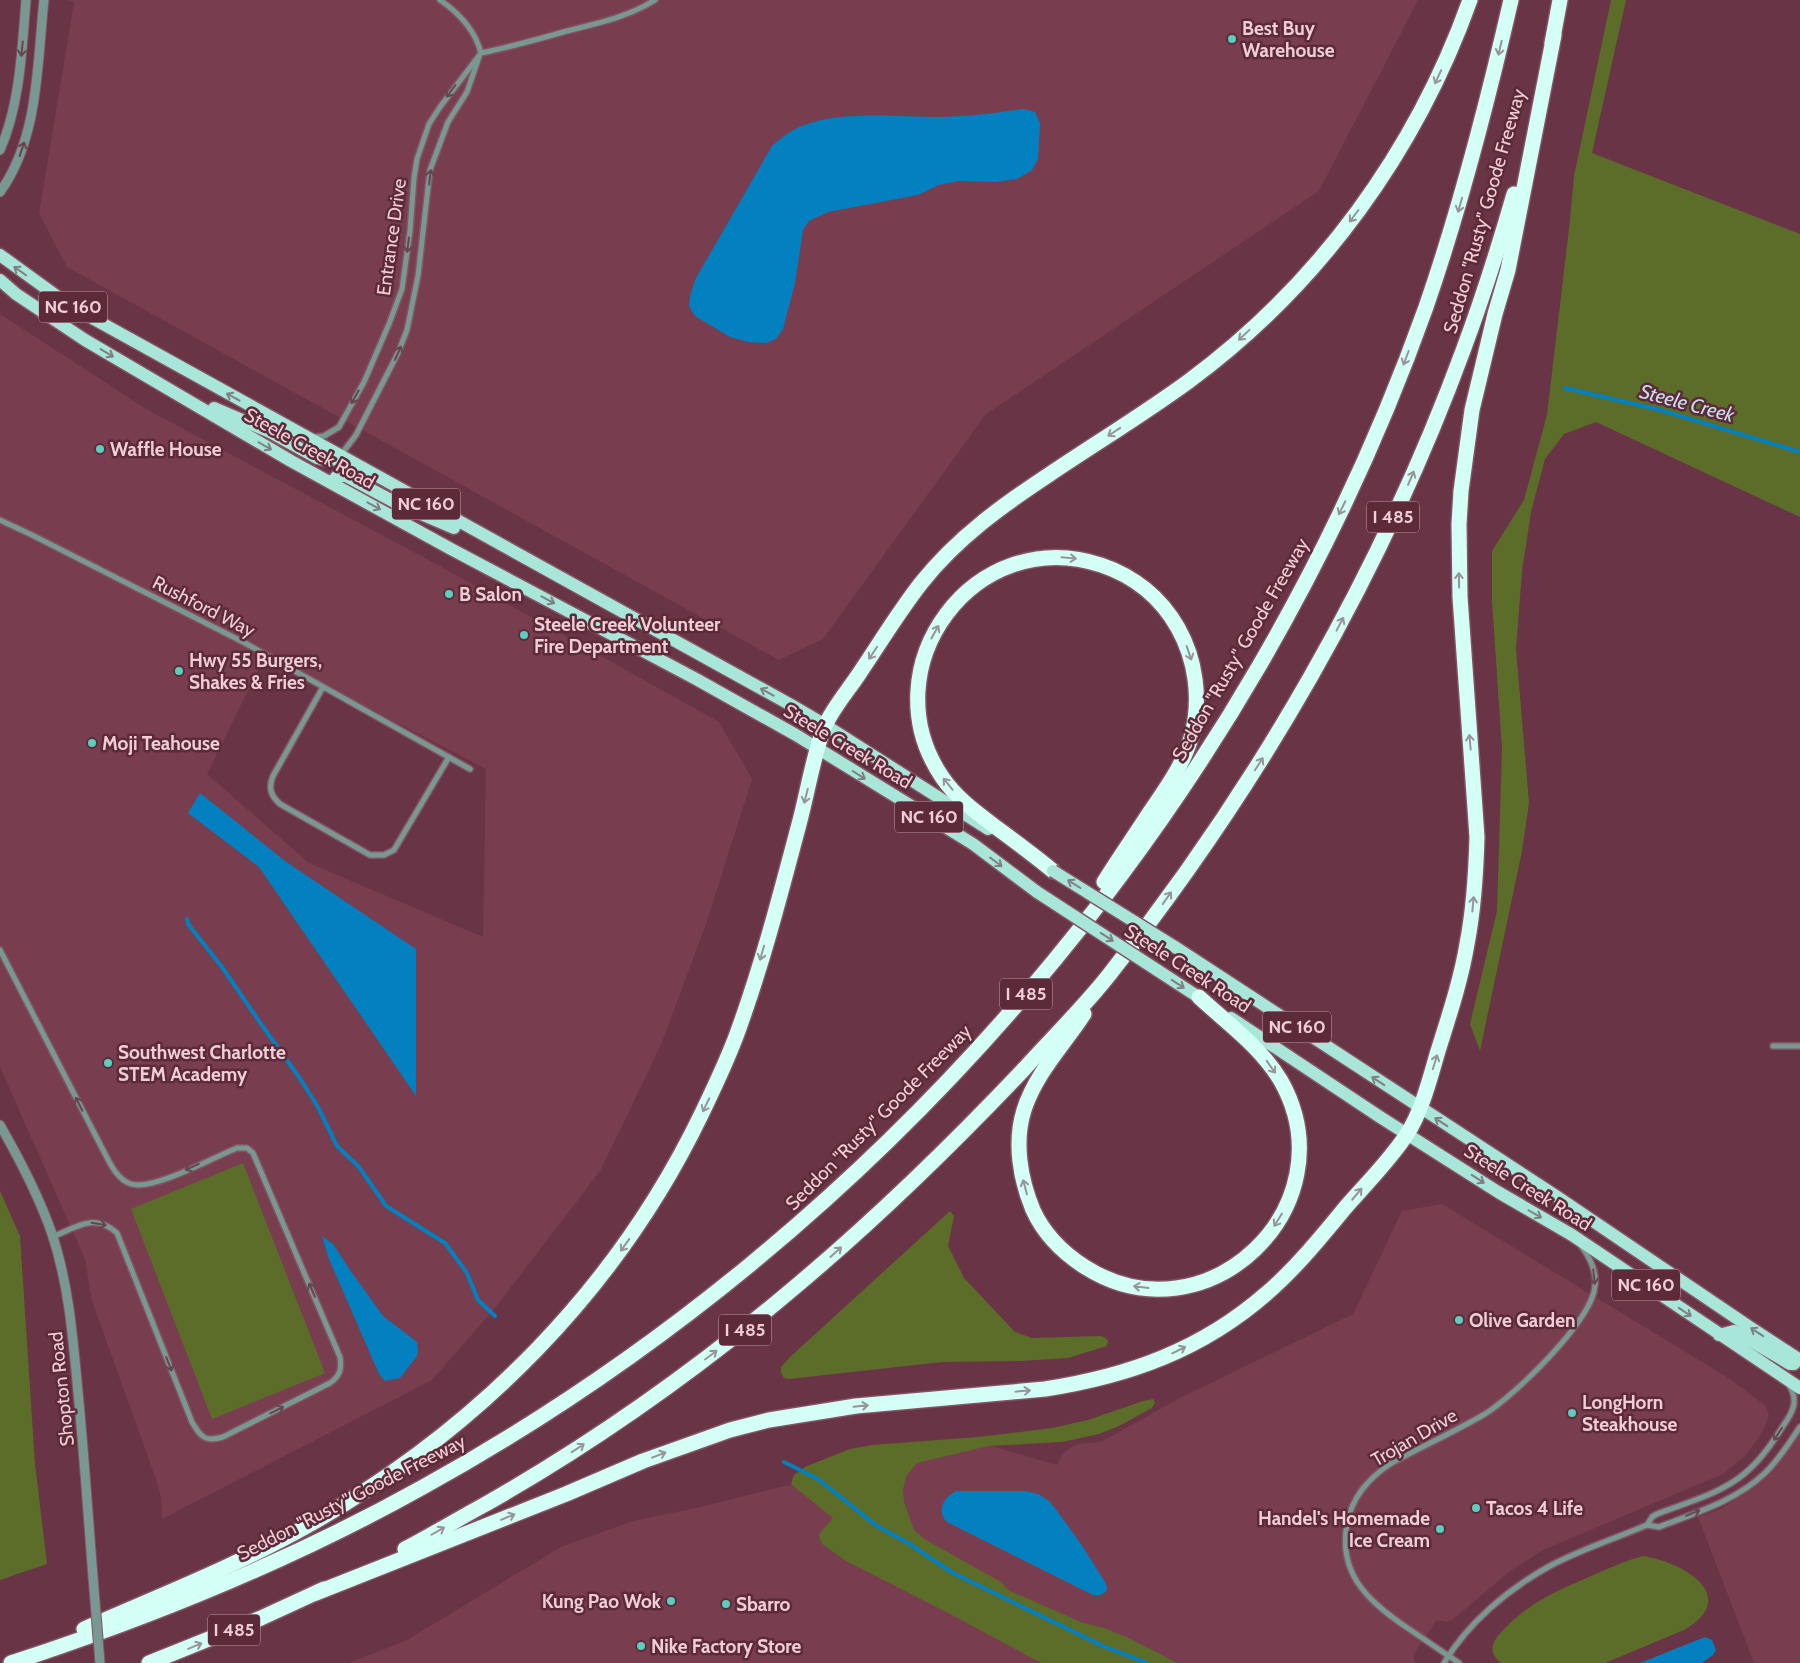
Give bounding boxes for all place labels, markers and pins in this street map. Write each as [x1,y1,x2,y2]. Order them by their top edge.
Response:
place label: Best Buy Warehouse [1242,17,1335,62]
marker: Best Buy Warehouse [1226,33,1238,45]
place label: Waffle House [110,438,222,461]
marker: Waffle House [94,443,106,455]
place label: B Salon [459,583,522,606]
marker: B Salon [443,588,455,600]
place label: Steele Creek Volunteer Fire Department [534,613,721,658]
marker: Steele Creek Volunteer Fire Department [518,629,530,641]
place label: Hwy 55 Burgers, Shakes & Fries [189,649,322,694]
marker: Hwy 55 Burgers, Shakes & Fries [173,665,185,677]
place label: Moji Teahouse [102,732,220,755]
marker: Moji Teahouse [86,737,98,749]
place label: Southwest Charlotte STEM Academy [118,1041,286,1086]
marker: Southwest Charlotte STEM Academy [102,1057,114,1069]
place label: Olive Garden [1469,1309,1575,1332]
marker: Olive Garden [1453,1314,1465,1326]
place label: LongHorn Steakhouse [1582,1391,1678,1436]
marker: LongHorn Steakhouse [1566,1407,1578,1419]
place label: Tacos 4 Life [1486,1497,1583,1520]
marker: Tacos 4 Life [1470,1502,1482,1514]
place label: Handel's Homemade Ice Cream [1258,1507,1430,1552]
marker: Handel's Homemade Ice Cream [1434,1523,1446,1535]
place label: Kung Pao Wok [542,1590,662,1613]
place label: Sbarro [736,1593,791,1616]
marker: Kung Pao Wok [665,1595,677,1607]
marker: Sbarro [720,1598,732,1610]
place label: Nike Factory Store [651,1635,801,1658]
marker: Nike Factory Store [635,1640,647,1652]

